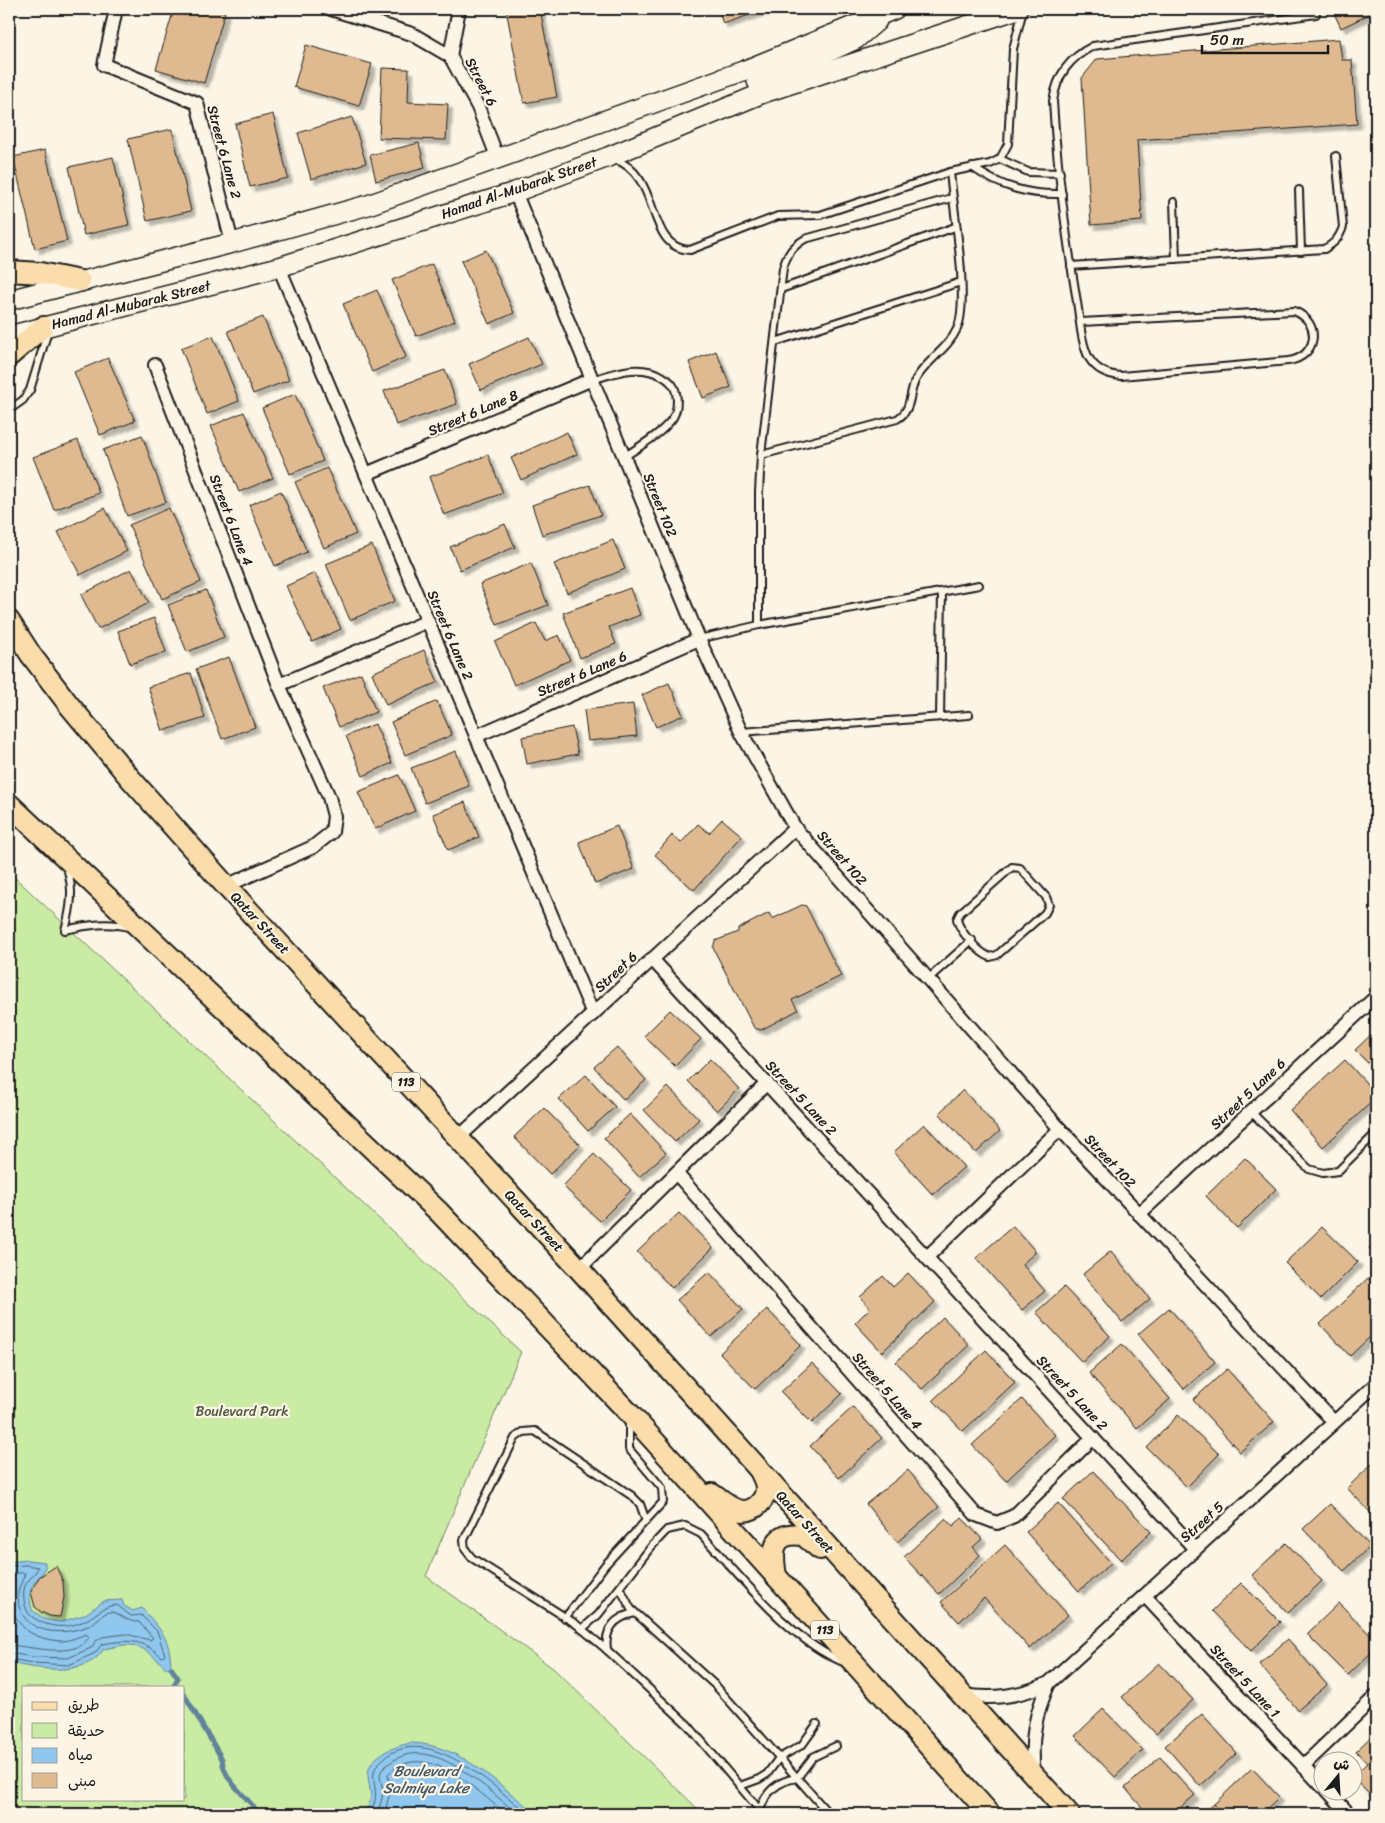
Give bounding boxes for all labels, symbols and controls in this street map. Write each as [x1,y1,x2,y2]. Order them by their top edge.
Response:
scale bar [1202,22,1329,54]
text: 50 m [1210,27,1245,53]
street label: Street 6 [458,53,504,111]
street label: Street 6 Lane 2 [200,102,248,202]
street label: Hamad Al-Mubarak Street [438,149,602,226]
street label: Hamad Al-Mubarak Street [49,273,215,337]
street label: Street 6 Lane 8 [424,382,523,443]
street label: Street 102 [636,469,684,541]
street label: Street 6 Lane 4 [202,470,260,570]
street label: Street 6 Lane 2 [420,586,480,684]
street label: Street 6 Lane 6 [533,644,631,704]
street label: Street 102 [811,824,873,892]
street label: Qatar Street [224,886,296,960]
street label: Street 6 [588,945,644,999]
street label: Street 5 Lane 6 [1204,1052,1292,1136]
street label: Street 5 Lane 2 [759,1054,843,1142]
road number: 113 [392,1072,420,1092]
street label: Street 102 [1078,1128,1142,1194]
street label: Qatar Street [498,1184,570,1258]
street label: Street 5 Lane 4 [846,1346,928,1436]
street label: Street 5 Lane 2 [1030,1349,1114,1437]
park label: Boulevard Park [195,1399,289,1424]
street label: Qatar Street [769,1484,841,1560]
street label: Street 5 [1174,1495,1230,1549]
road number: 113 [811,1620,839,1640]
street label: Street 5 Lane 1 [1204,1638,1286,1724]
legend [22,1686,185,1800]
text: طريق [68,1692,100,1718]
text: حديقة [68,1718,105,1744]
text: مياه [68,1742,93,1768]
north arrow [1312,1750,1362,1800]
text: ش [1331,1750,1353,1778]
water label: Boulevard Salmiya Lake [383,1758,470,1801]
text: مبنى [68,1768,96,1794]

